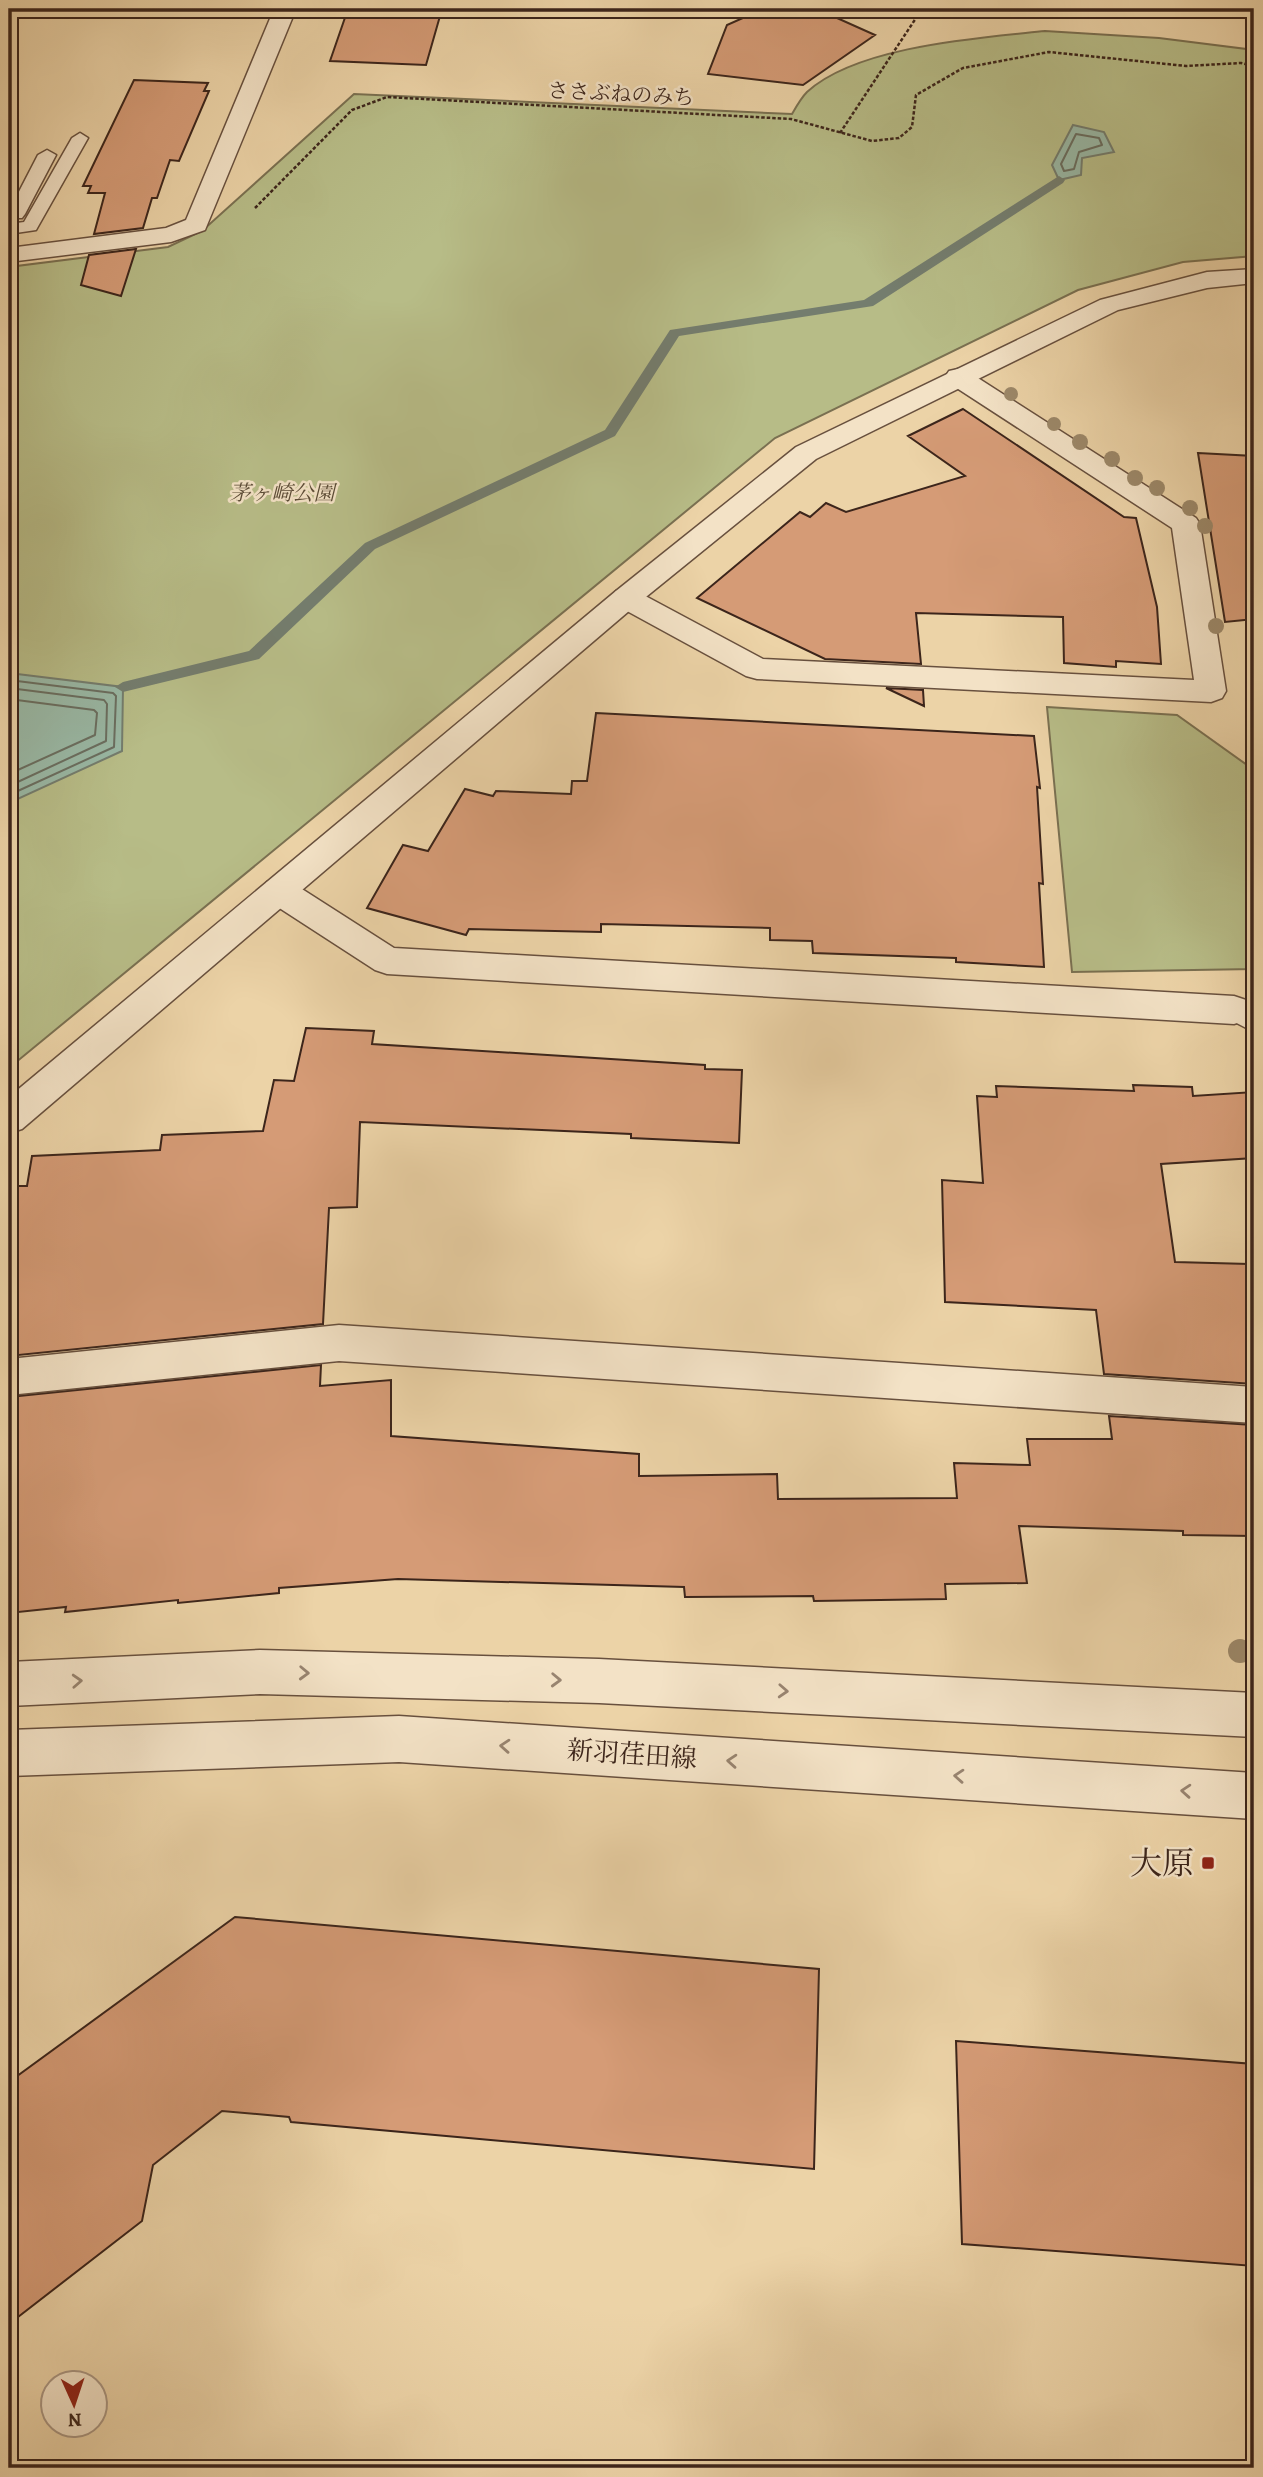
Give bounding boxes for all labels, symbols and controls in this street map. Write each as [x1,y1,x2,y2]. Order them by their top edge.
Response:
street label: ささぶねのみち [547,76,695,112]
park label: 茅ヶ崎公園 [230,479,337,507]
one-way arrow [299,1665,310,1681]
one-way arrow [551,1672,562,1688]
one-way arrow [72,1673,83,1688]
one-way arrow [778,1683,789,1698]
street label: 新羽荏田線 [566,1733,698,1776]
one-way arrow [499,1739,510,1754]
one-way arrow [726,1754,737,1769]
one-way arrow [953,1769,964,1784]
one-way arrow [1180,1784,1191,1799]
place label: 大原 [1130,1841,1194,1885]
marker: 大原 [1200,1855,1216,1871]
north arrow [38,2368,108,2438]
text: N [67,2407,82,2433]

